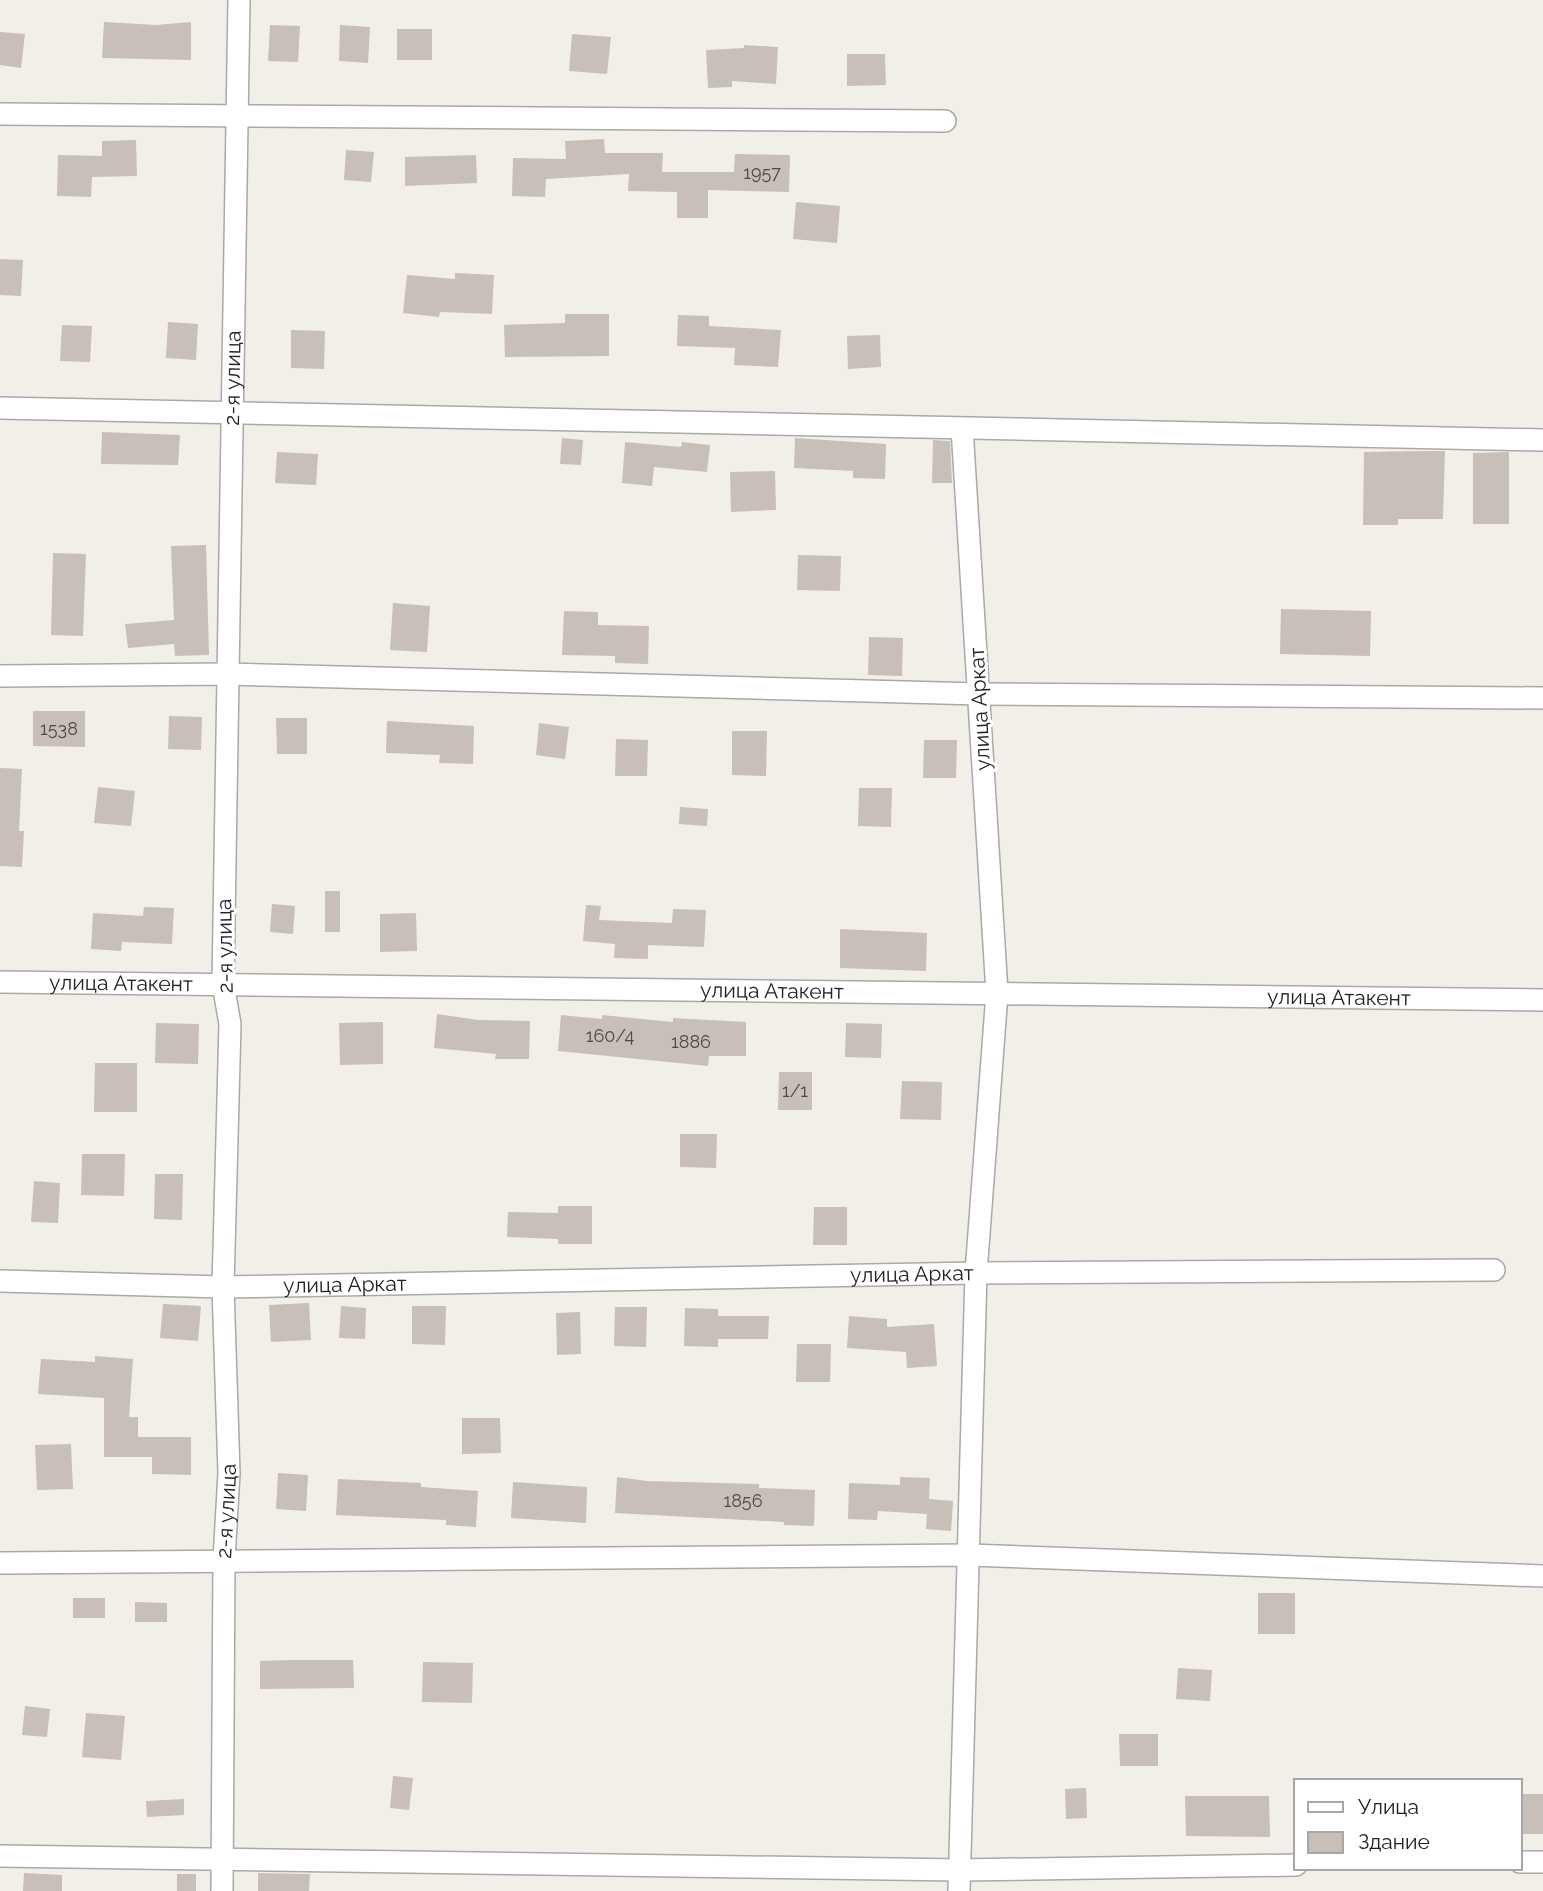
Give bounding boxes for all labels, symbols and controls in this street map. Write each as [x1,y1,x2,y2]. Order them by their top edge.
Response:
house number: 1957 [743,162,781,183]
street label: 2-я улица [219,330,246,426]
street label: улица Аркат [964,647,995,771]
house number: 1538 [40,718,78,739]
street label: 2-я улица [211,898,238,994]
street label: улица Атакент [49,970,193,996]
street label: улица Атакент [700,977,844,1004]
street label: улица Атакент [1267,984,1411,1010]
house number: 160/4 [586,1025,634,1046]
house number: 1886 [671,1031,711,1052]
house number: 1/1 [782,1080,808,1101]
street label: улица Аркат [850,1260,974,1287]
street label: улица Аркат [283,1271,407,1298]
street label: 2-я улица [211,1463,241,1559]
house number: 1856 [723,1490,763,1511]
legend [1294,1779,1522,1870]
text: Улица [1358,1794,1419,1819]
text: Здание [1358,1829,1430,1854]

